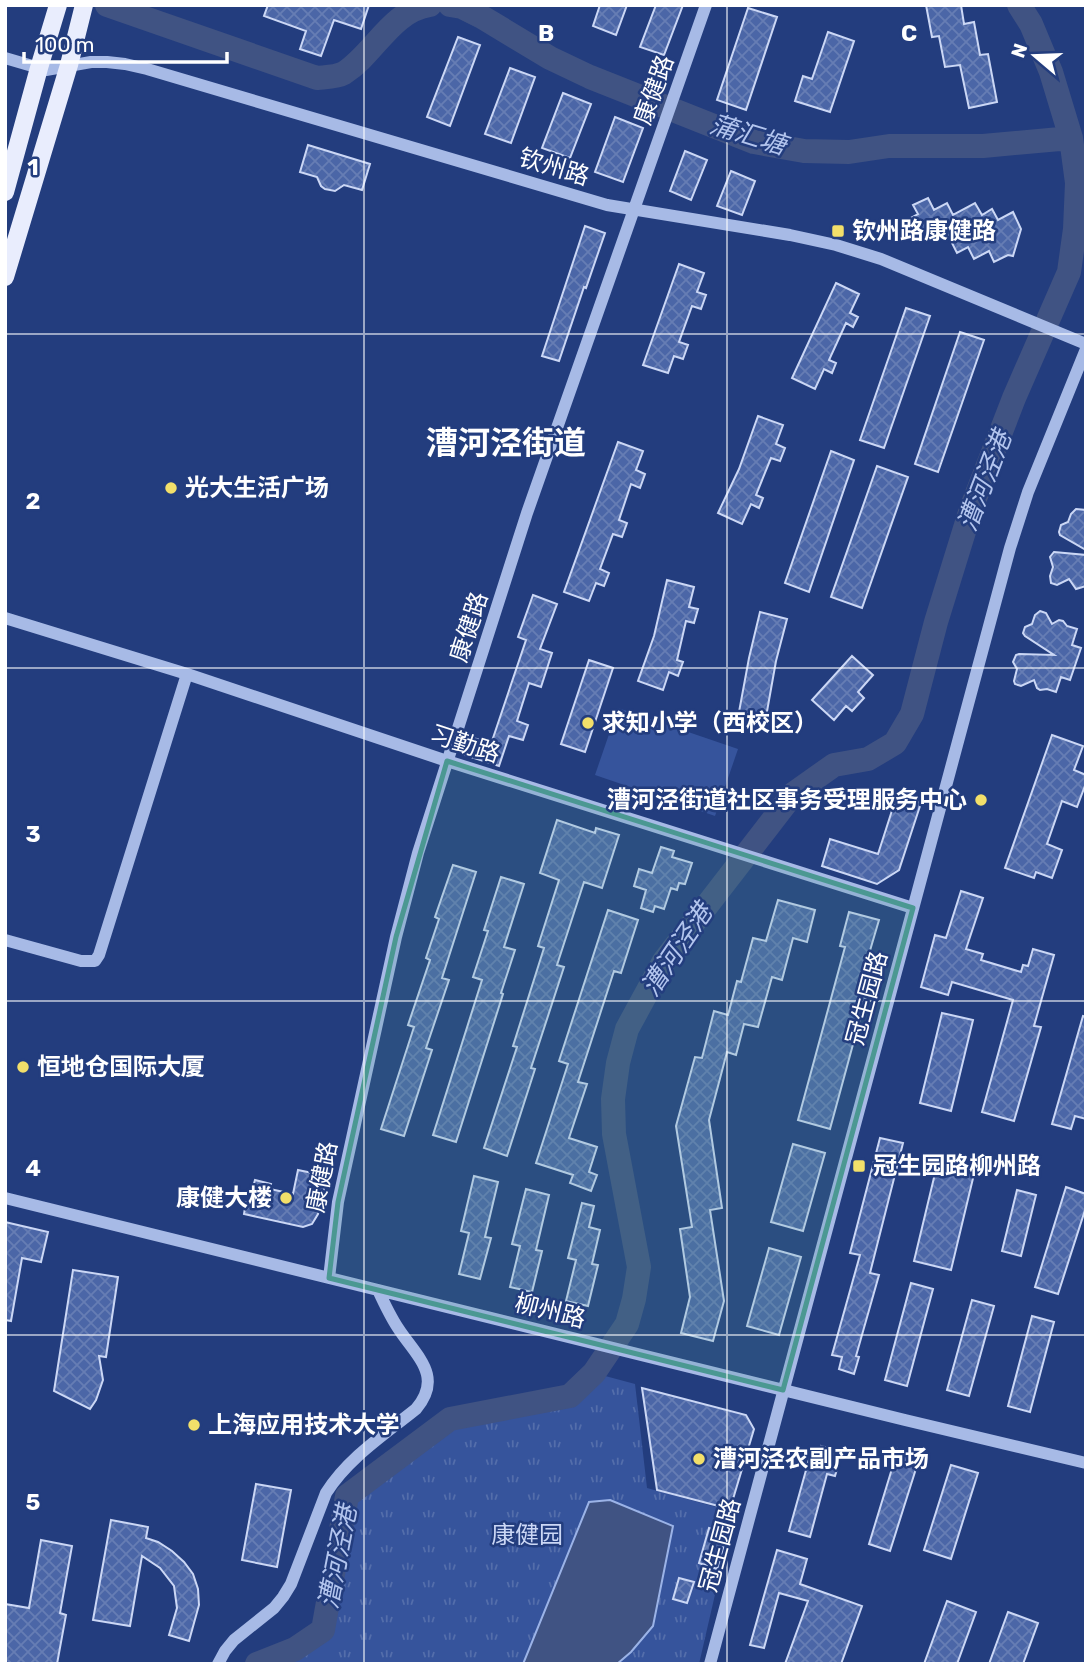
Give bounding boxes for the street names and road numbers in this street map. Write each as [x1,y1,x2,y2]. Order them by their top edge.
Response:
street label: 康健路 [629,51,679,129]
street label: 钦州路 [515,143,593,191]
street label: 康健路 [445,588,493,666]
street label: 习勤路 [426,720,504,768]
street label: 冠生园路 [841,948,893,1048]
street label: 康健路 [301,1139,343,1215]
street label: 柳州路 [512,1289,588,1333]
street label: 冠生园路 [694,1495,746,1595]

